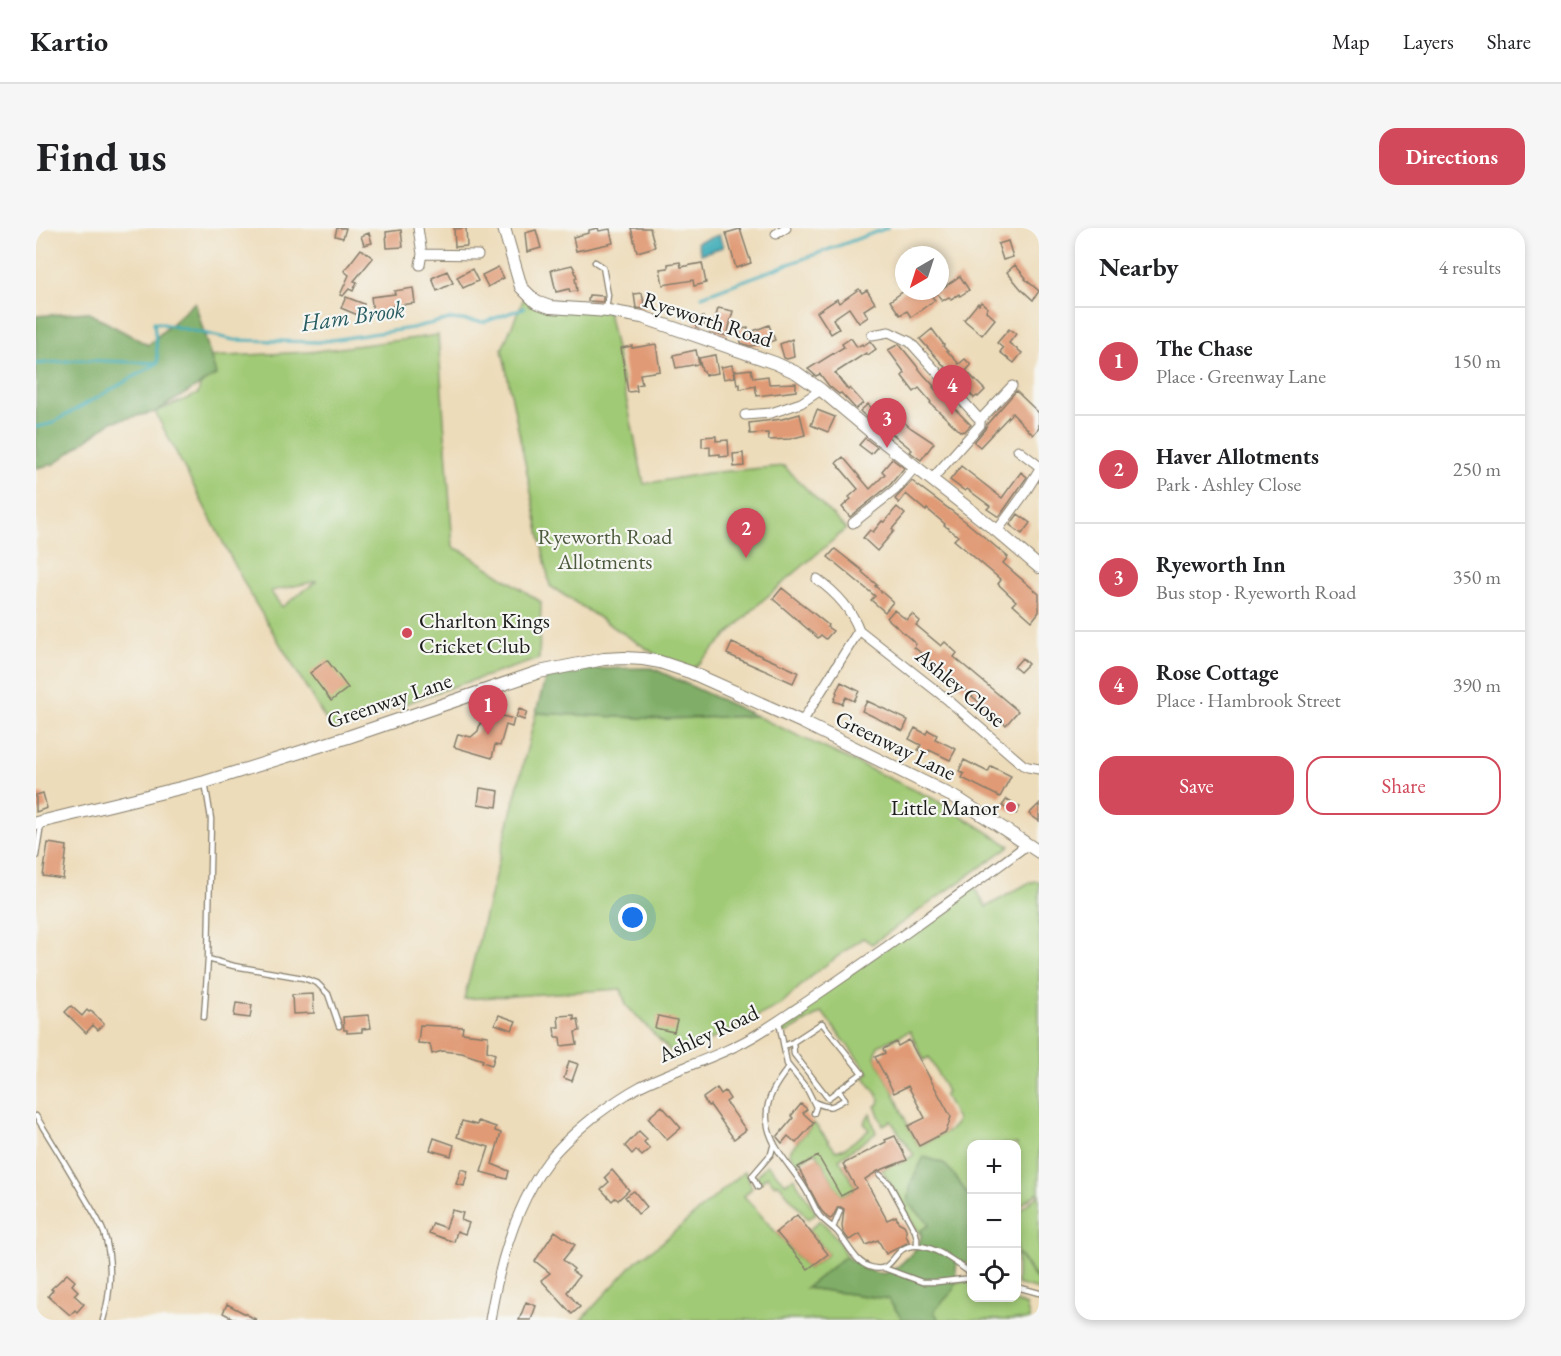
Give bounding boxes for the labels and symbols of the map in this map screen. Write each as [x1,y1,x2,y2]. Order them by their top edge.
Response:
north arrow [895,246,949,300]
street label: Ryeworth Road [639,285,777,354]
water label: Ham Brook [298,293,407,338]
pin: 4 [932,366,972,415]
pin: 3 [868,398,906,448]
pin: 2 [726,508,766,558]
park label: Ryeworth Road Allotments [538,522,673,576]
place label: Charlton Kings Cricket Club [419,606,550,660]
marker: Charlton Kings Cricket Club [400,626,414,640]
street label: Ashley Close [909,641,1012,734]
street label: Greenway Lane [323,665,456,735]
pin: 1 [468,686,508,735]
street label: Greenway Lane [831,704,961,787]
place label: Little Manor [891,793,1000,822]
marker: Little Manor [1004,800,1018,814]
your location [618,903,647,932]
street label: Ashley Road [652,997,764,1070]

